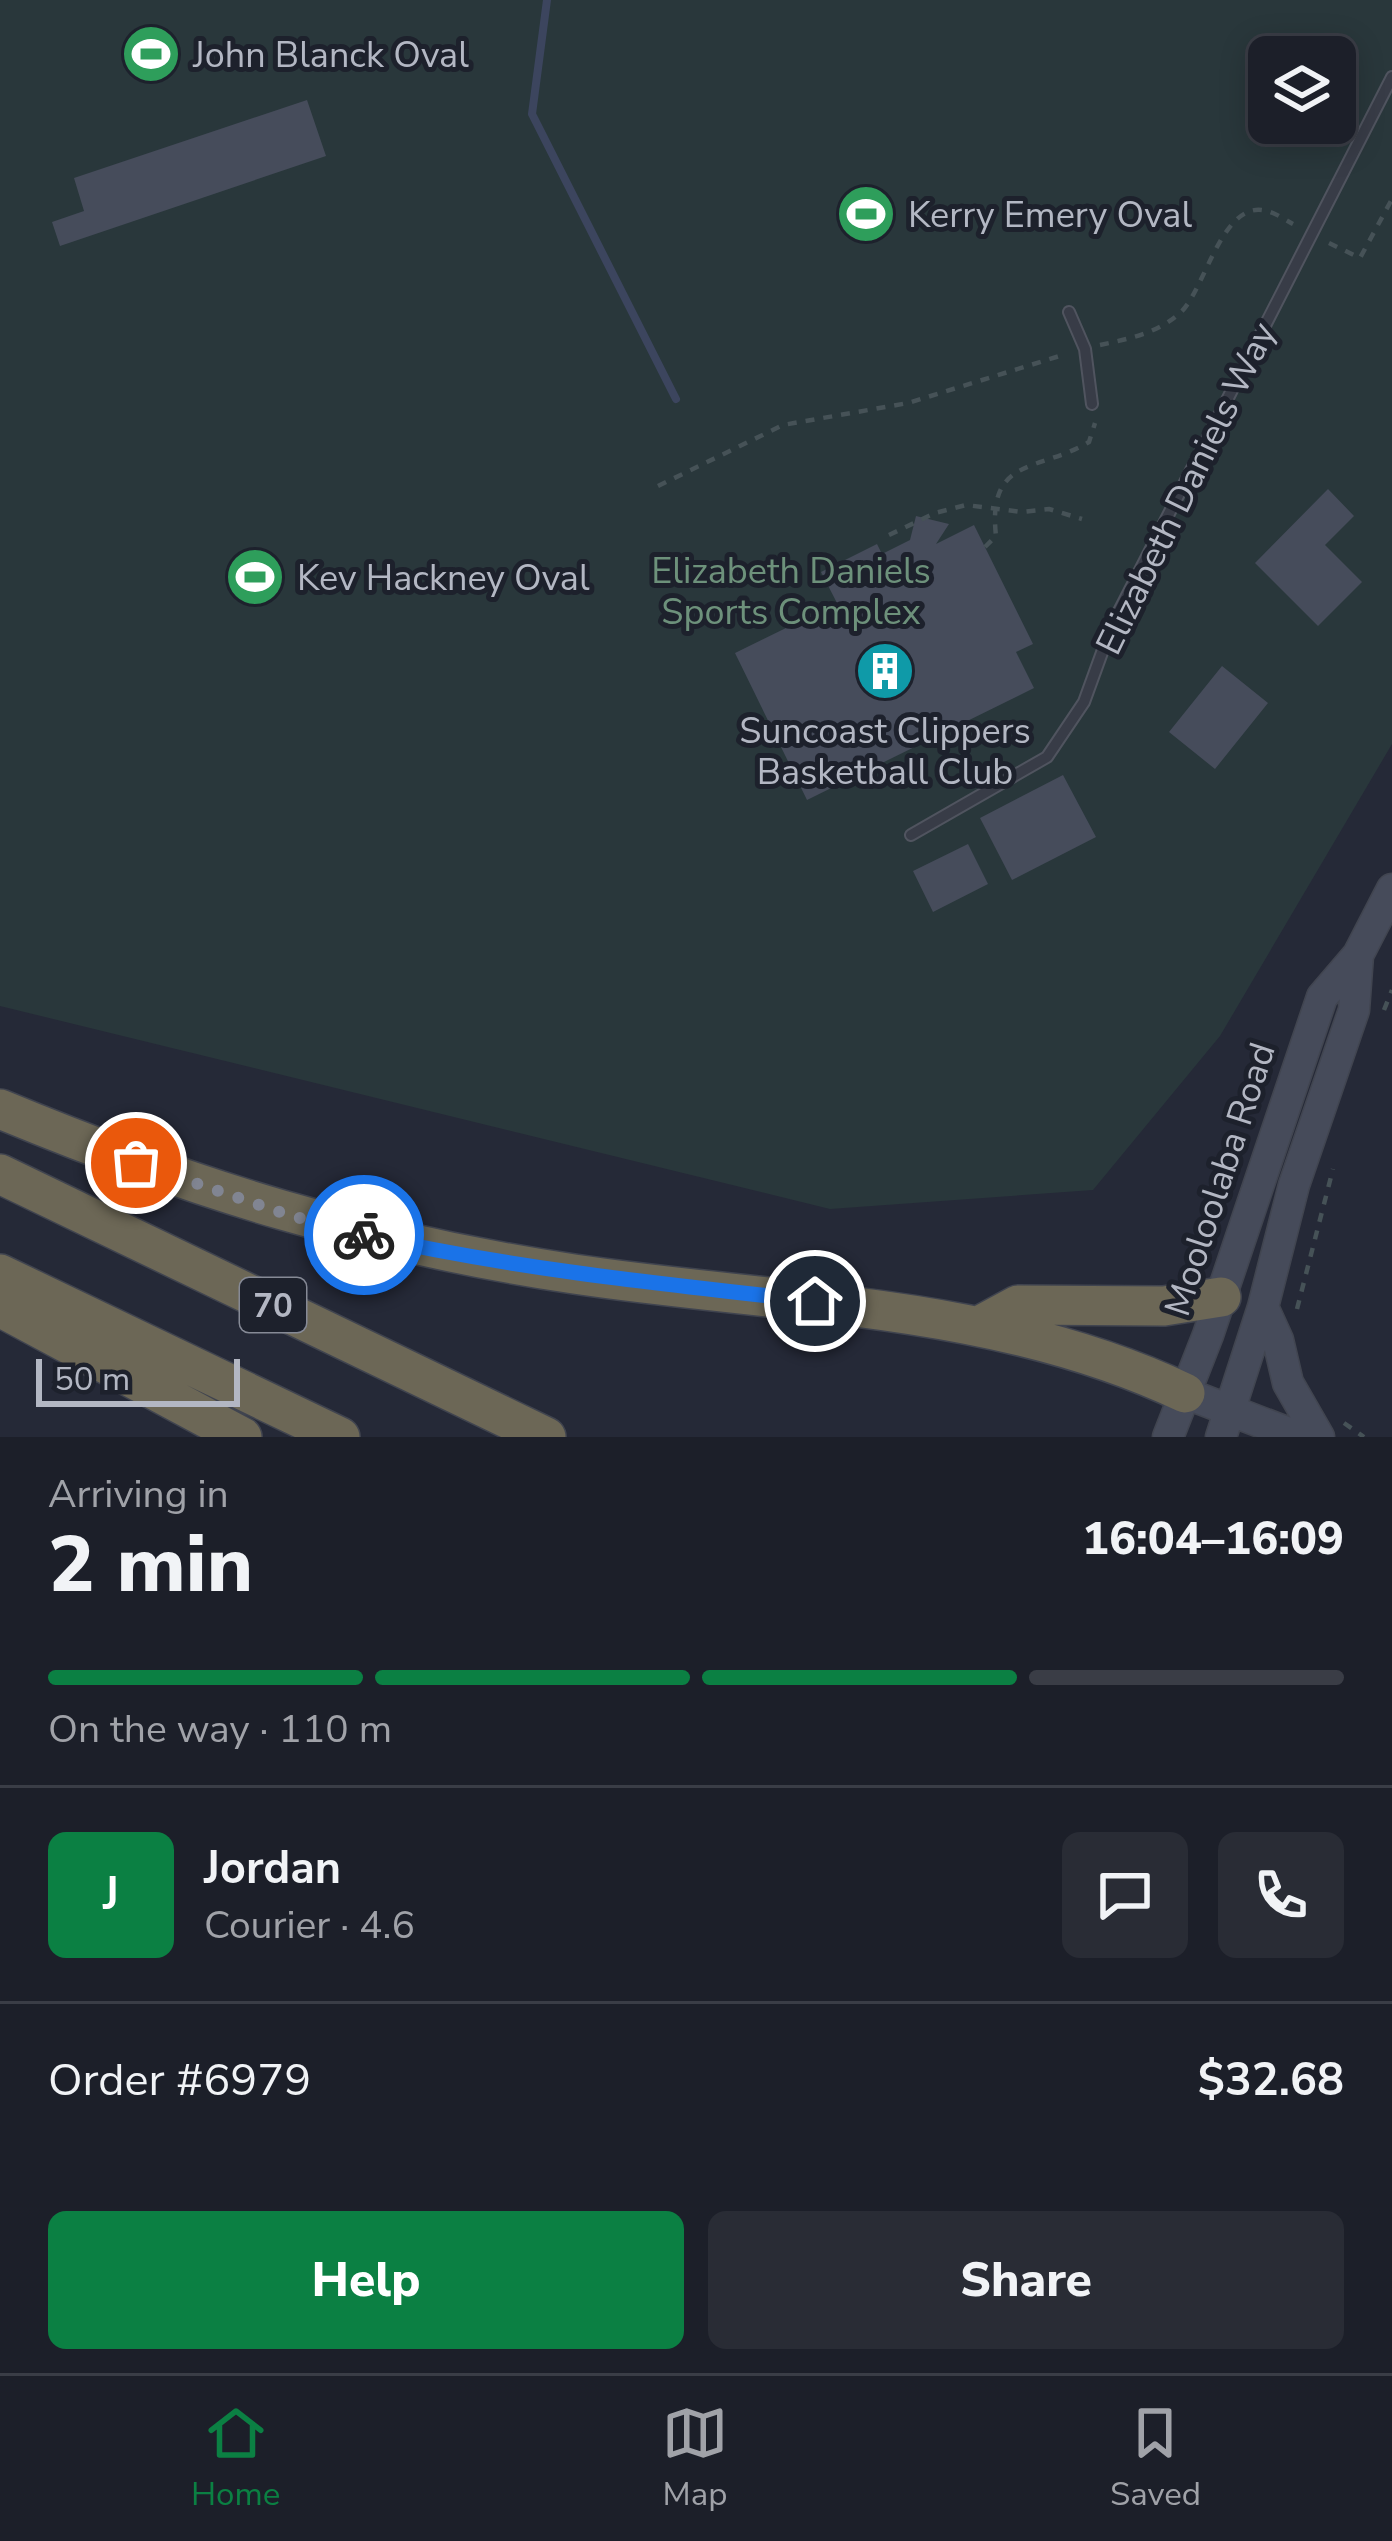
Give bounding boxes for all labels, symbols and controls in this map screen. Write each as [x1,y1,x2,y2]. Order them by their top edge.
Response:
sports icon: John Blanck Oval [120,23,182,85]
place label: John Blanck Oval [192,31,469,80]
map controls [1248,36,1356,144]
button: layers [1248,36,1356,144]
sports icon: Kerry Emery Oval [835,183,897,245]
place label: Kerry Emery Oval [908,191,1192,240]
street label: Elizabeth Daniels Way [1085,314,1288,663]
sports icon: Kev Hackney Oval [224,546,286,608]
park label: Elizabeth Daniels Sports Complex [651,547,931,637]
place label: Kev Hackney Oval [297,554,590,603]
building icon: Suncoast Clippers Basketball Club [854,640,916,702]
place label: Suncoast Clippers Basketball Club [739,707,1031,797]
street label: Mooloolaba Road [1153,1037,1288,1322]
pin [85,1112,187,1214]
icon: bag [103,1130,169,1196]
courier [304,1175,424,1295]
icon: bike [331,1202,397,1268]
pin [764,1250,866,1352]
icon: home [782,1268,848,1334]
road number: 70 [240,1278,306,1332]
scale bar [36,1353,240,1406]
text: 50 m [54,1357,130,1402]
text: Arriving in [48,1468,229,1521]
text: 16:04–16:09 [1082,1509,1344,1570]
text: 2 min [48,1512,253,1619]
text: On the way · 110 m [48,1703,392,1756]
button: chat [1062,1832,1188,1958]
button: phone [1218,1832,1344,1958]
text: Jordan [204,1838,341,1899]
text: J [103,1864,119,1925]
text: Courier · 4.6 [204,1899,415,1952]
text: Order #6979 [48,2050,311,2111]
text: $32.68 [1198,2050,1344,2111]
button: Help [48,2211,684,2349]
button: Share [708,2211,1344,2349]
tab: Home [191,2400,280,2517]
tab: Map [662,2400,728,2517]
tab: Saved [1110,2400,1201,2517]

